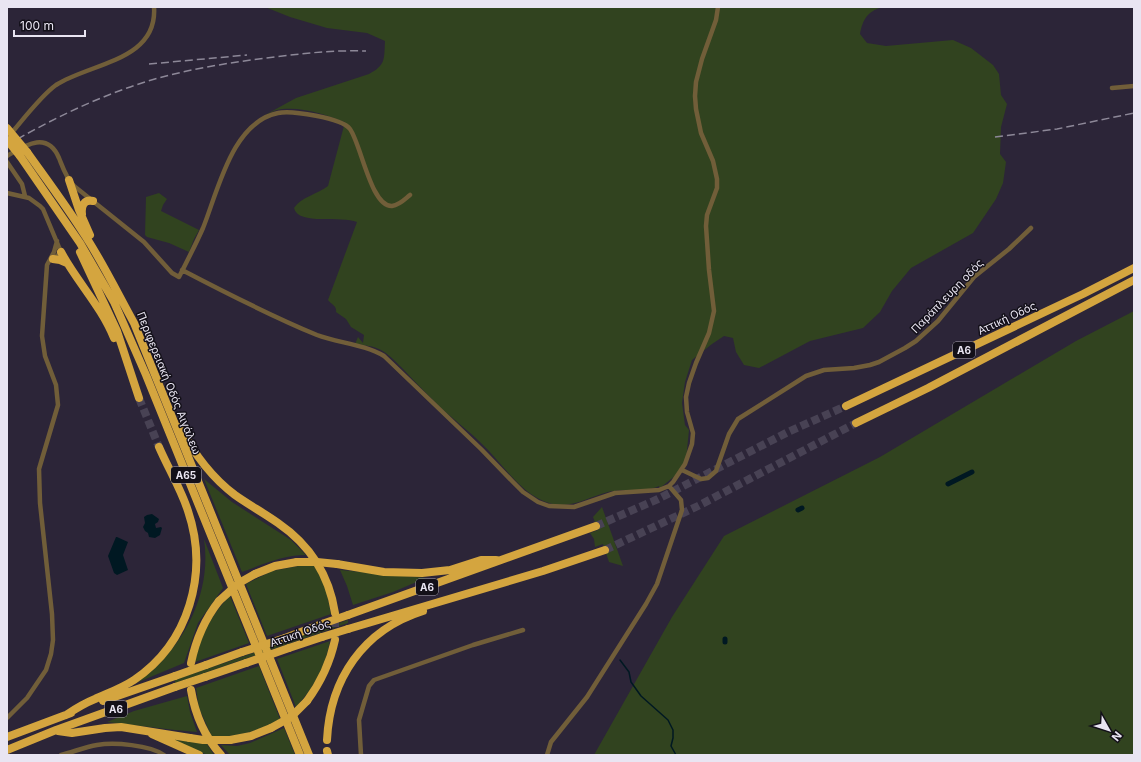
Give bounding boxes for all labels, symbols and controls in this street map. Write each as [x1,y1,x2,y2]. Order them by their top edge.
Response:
scale bar [14,12,85,38]
text: 100 m [20,18,54,33]
street label: Παράπλευρη οδός [908,256,986,336]
street label: Αττική Οδός [975,298,1039,338]
street label: Περιφερειακή Οδός Αιγάλεω [134,310,204,457]
road number: Α6 [953,342,975,358]
road number: Α65 [171,467,201,483]
road number: Α6 [416,579,438,595]
street label: Αττική Οδός [268,616,332,650]
road number: Α6 [105,701,127,717]
north arrow [1089,710,1129,750]
text: N [1109,729,1125,744]

